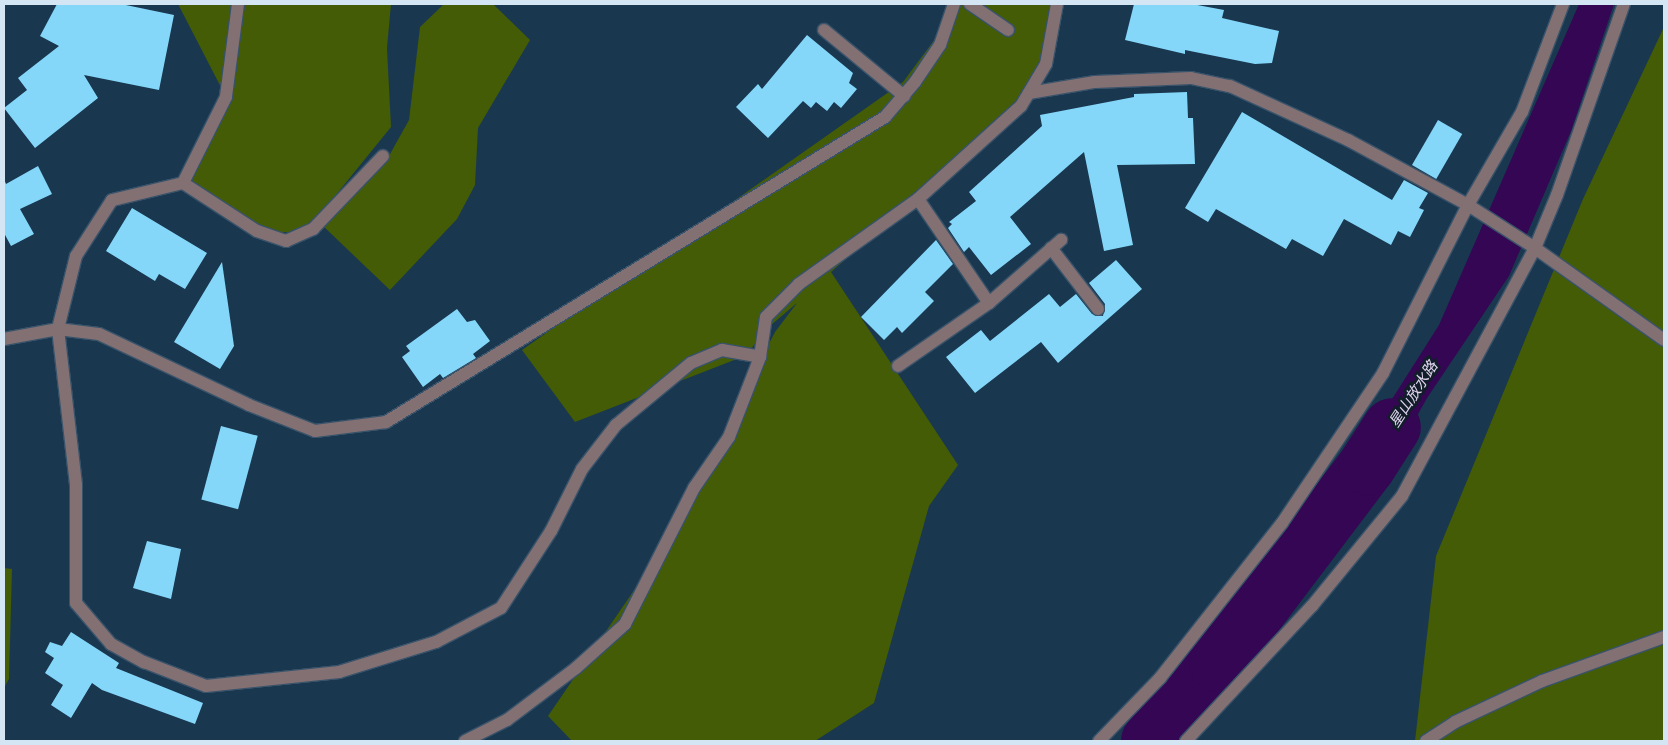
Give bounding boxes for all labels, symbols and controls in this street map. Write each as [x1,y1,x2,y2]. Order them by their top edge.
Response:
water label: 星山放水路 [1385,358,1441,430]

